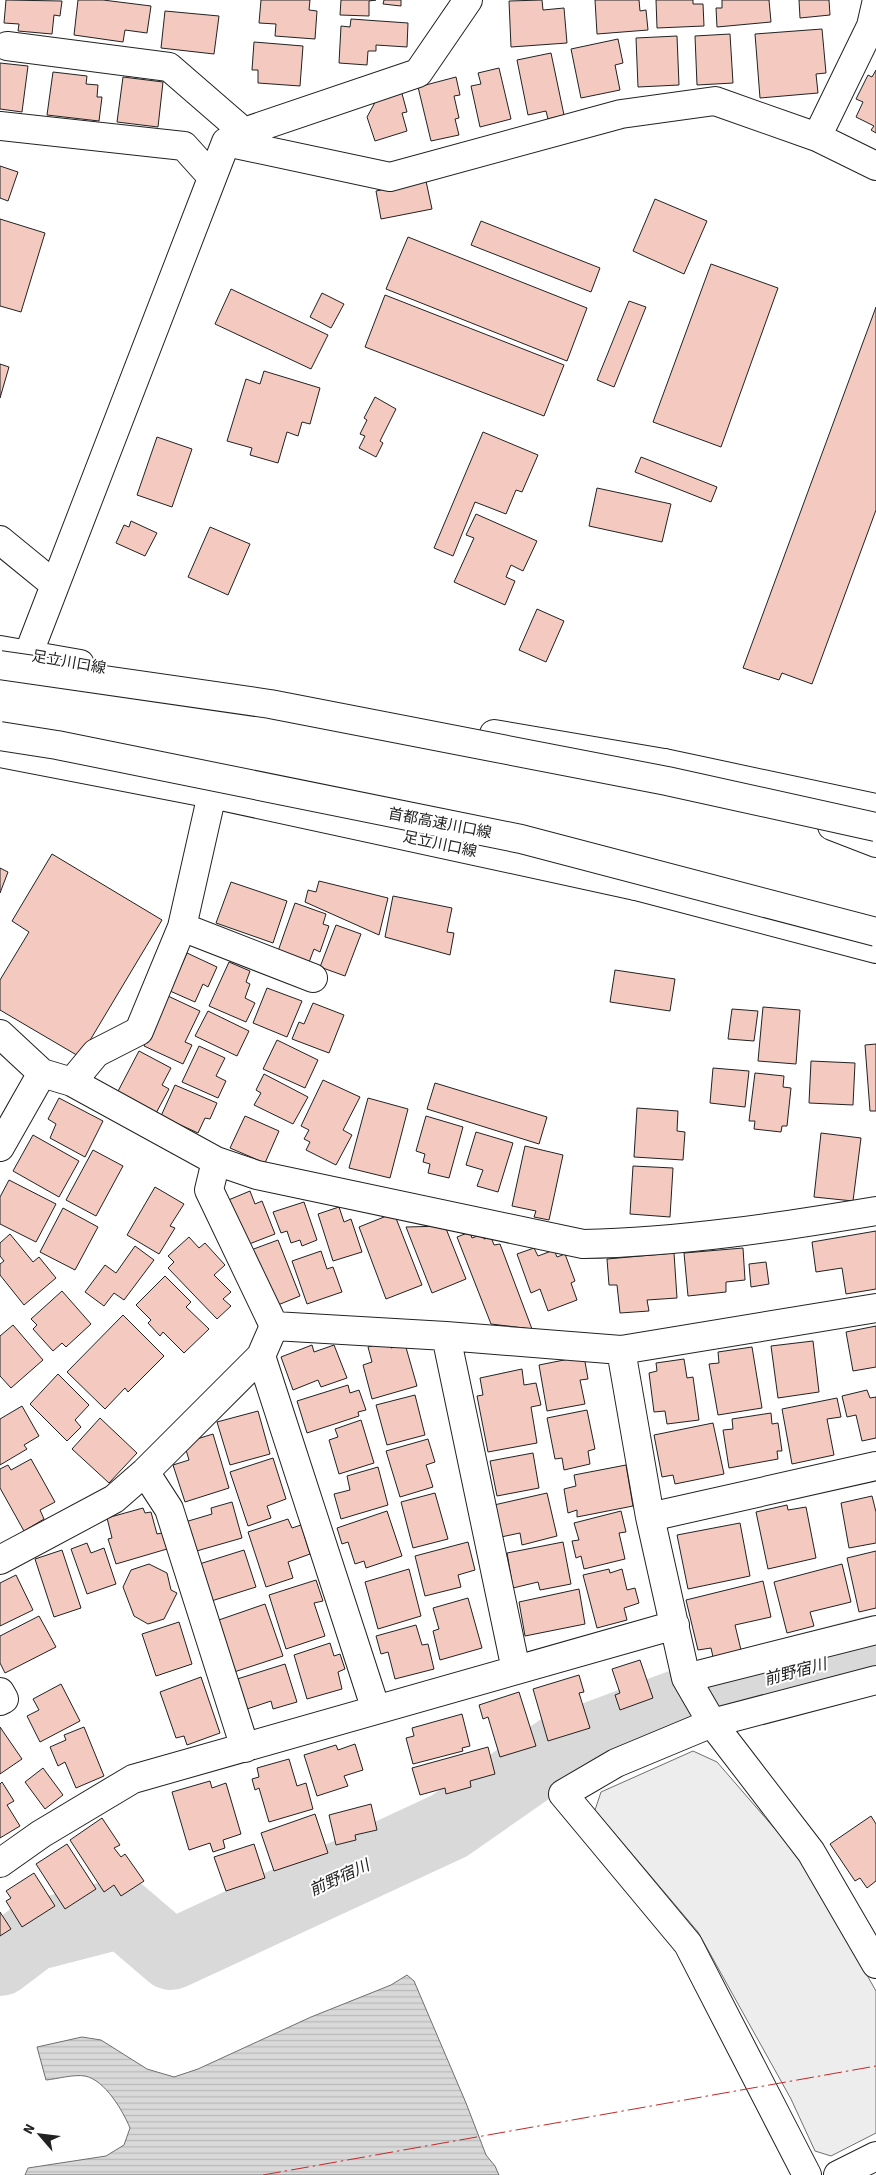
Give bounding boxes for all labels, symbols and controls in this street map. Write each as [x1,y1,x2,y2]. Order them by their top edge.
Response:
street label: 足立川口線 [30,646,108,679]
street label: 首都高速川口線 [386,803,493,844]
street label: 足立川口線 [401,826,479,863]
water label: 前野宿川 [761,1653,831,1691]
water label: 前野宿川 [306,1854,375,1901]
north arrow [15,2110,65,2160]
text: N [18,2121,40,2138]

